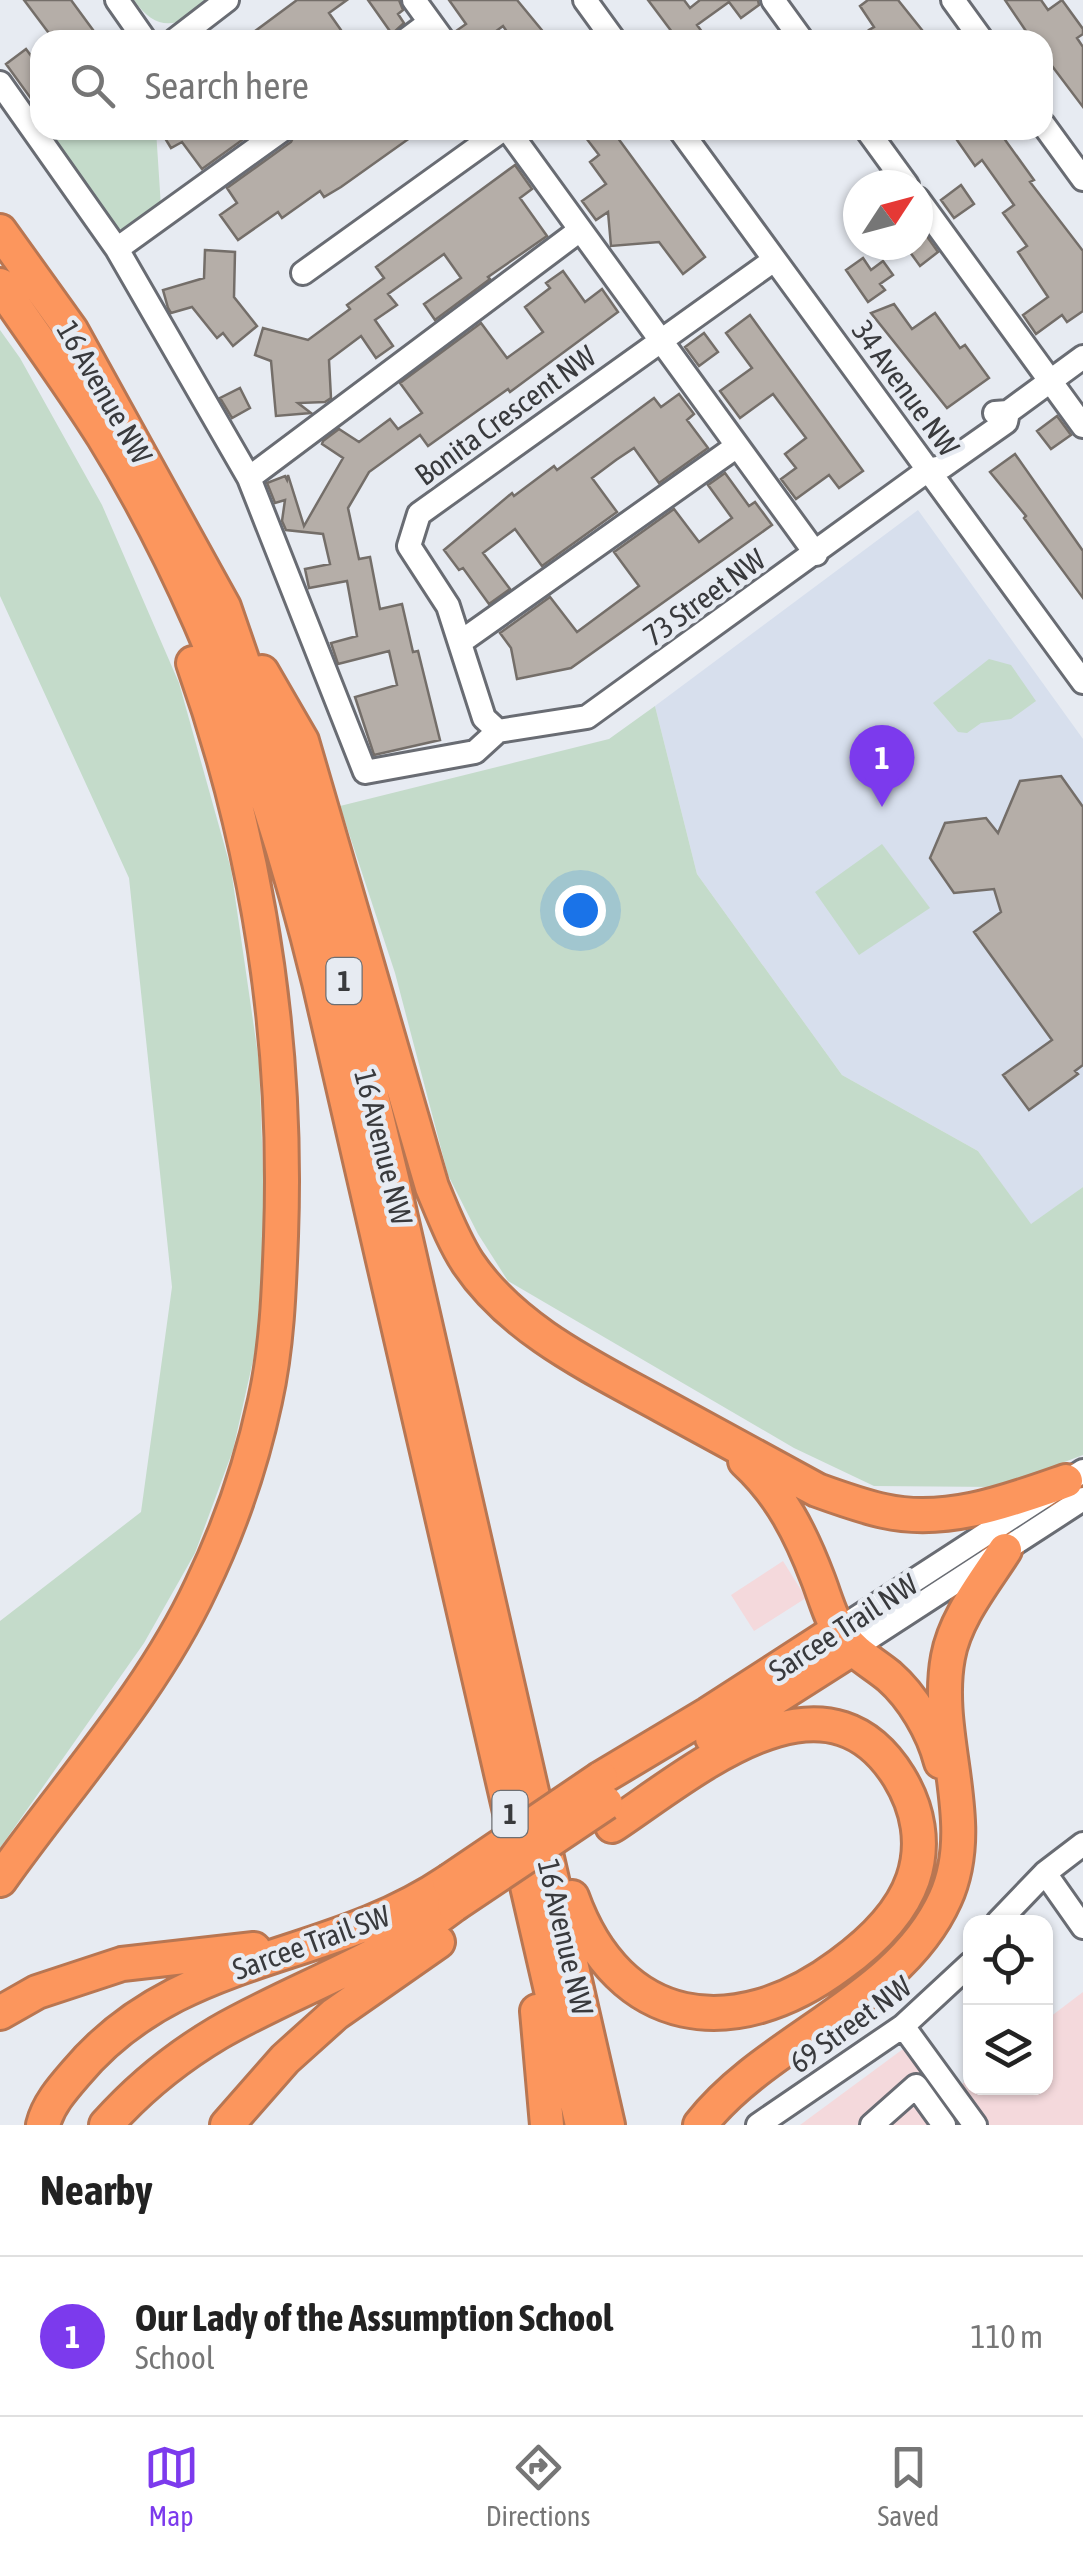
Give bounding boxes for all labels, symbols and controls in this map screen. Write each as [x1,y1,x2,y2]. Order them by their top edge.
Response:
search box [30,30,1053,140]
icon: search [65,58,120,113]
text: Search here [145,64,309,107]
north arrow [843,170,933,260]
street label: 34 Avenue NW [846,314,967,462]
street label: 16 Avenue NW [51,315,160,470]
street label: Bonita Crescent NW [408,338,602,492]
street label: 73 Street NW [637,541,772,652]
pin: 1 [850,724,914,807]
your location [555,885,606,936]
road number: 1 [326,958,362,1004]
street label: 16 Avenue NW [348,1066,420,1228]
street label: Sarcee Trail NW [763,1566,924,1687]
road number: 1 [492,1791,528,1837]
street label: 16 Avenue NW [532,1856,600,2018]
street label: Sarcee Trail SW [228,1898,394,1986]
map controls [963,1915,1053,2095]
button: locate [963,1915,1053,2005]
street label: 69 Street NW [783,1968,918,2079]
button: layers [963,2005,1053,2095]
text: Nearby [40,2166,153,2214]
text: Our Lady of the Assumption School [135,2296,613,2339]
text: 1 [65,2318,80,2355]
text: 110 m [970,2318,1043,2355]
text: School [135,2339,214,2376]
tab: Map [144,2440,199,2532]
tab: Directions [486,2440,590,2532]
tab: Saved [878,2440,939,2532]

